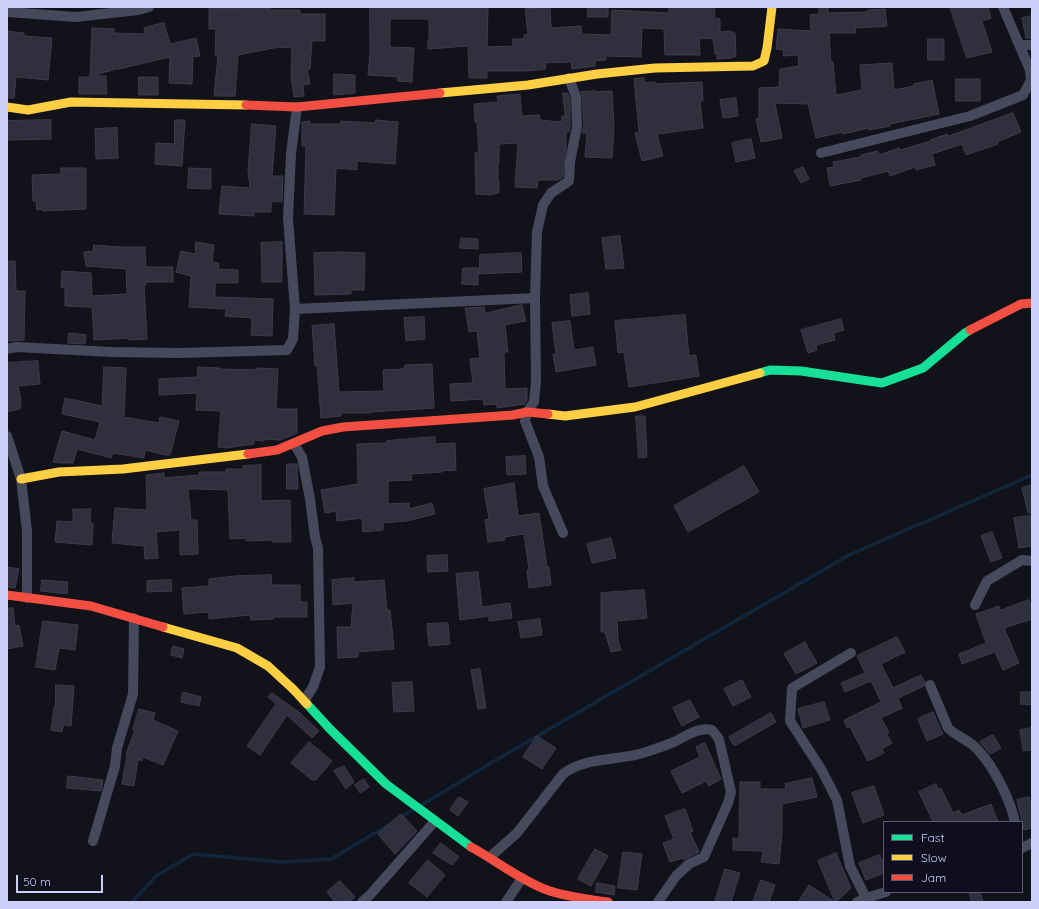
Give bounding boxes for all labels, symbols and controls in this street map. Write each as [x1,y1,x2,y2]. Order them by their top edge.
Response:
legend [883,821,1023,893]
text: Fast [921,830,945,845]
text: Slow [921,850,947,865]
scale bar [18,867,105,893]
text: Jam [921,870,946,885]
text: 50 m [23,874,51,889]

